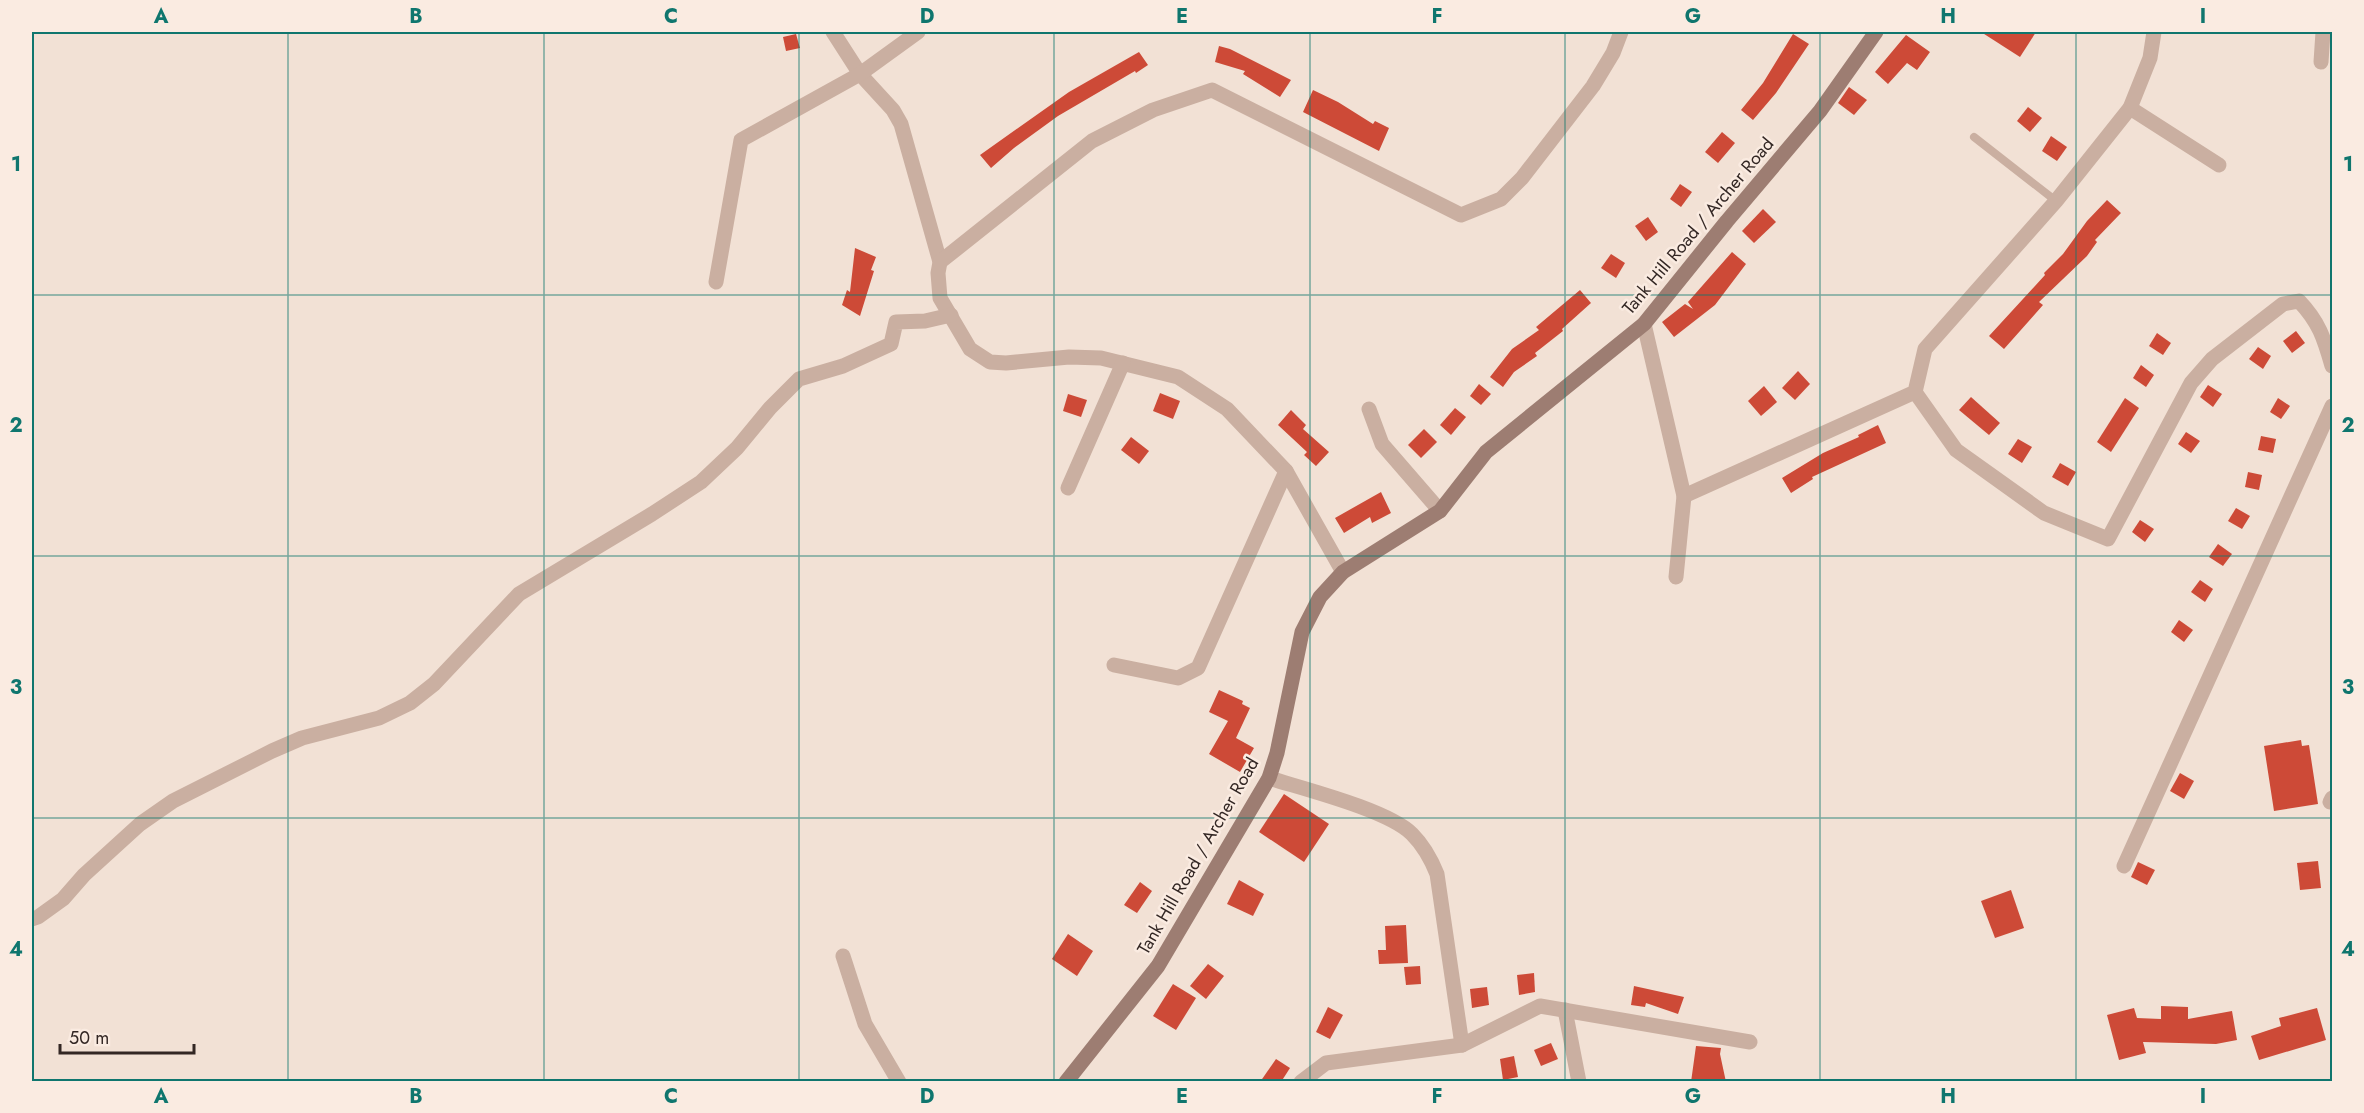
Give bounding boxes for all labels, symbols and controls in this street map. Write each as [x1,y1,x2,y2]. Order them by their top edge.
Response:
text: A [153,2,169,31]
text: B [409,2,423,31]
text: C [664,2,678,31]
text: D [920,2,934,31]
text: E [1176,2,1188,31]
text: F [1431,2,1443,31]
text: G [1685,2,1701,31]
text: H [1940,2,1956,31]
text: I [2200,2,2206,31]
street label: Tank Hill Road / Archer Road [1616,132,1780,320]
text: 1 [11,150,21,179]
text: 1 [2343,150,2353,179]
text: 2 [9,411,23,440]
text: 2 [2341,411,2355,440]
text: 3 [10,673,22,702]
text: 3 [2342,673,2354,702]
street label: Tank Hill Road / Archer Road [1131,753,1265,959]
text: 4 [9,935,23,964]
text: 4 [2341,935,2355,964]
scale bar [60,1017,194,1055]
text: 50 m [69,1025,109,1051]
text: A [153,1082,169,1111]
text: B [409,1082,423,1111]
text: C [664,1082,678,1111]
text: D [920,1082,934,1111]
text: E [1176,1082,1188,1111]
text: F [1431,1082,1443,1111]
text: G [1685,1082,1701,1111]
text: H [1940,1082,1956,1111]
text: I [2200,1082,2206,1111]

